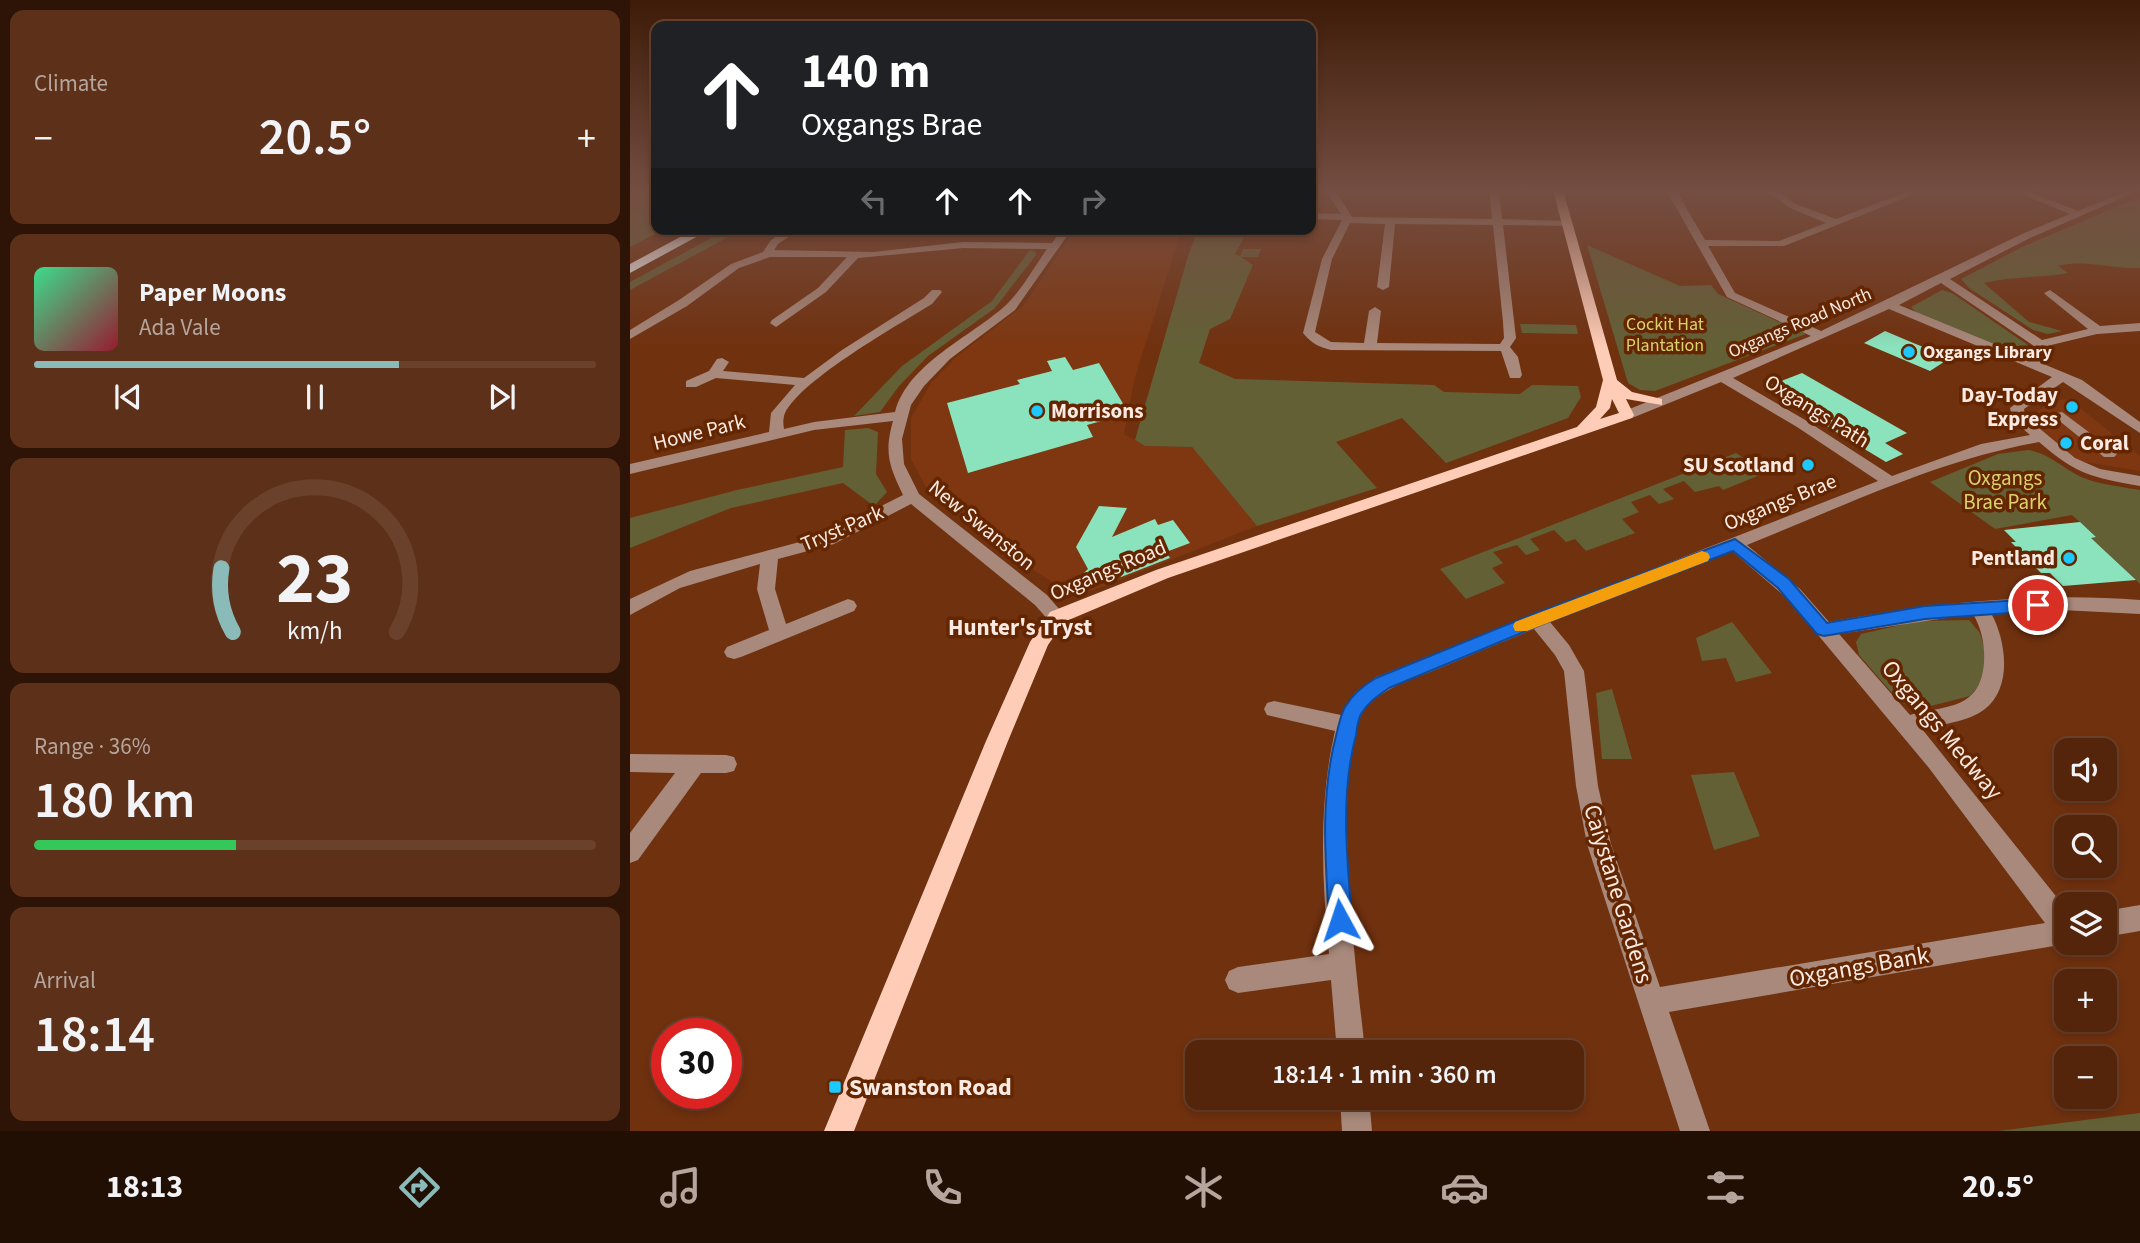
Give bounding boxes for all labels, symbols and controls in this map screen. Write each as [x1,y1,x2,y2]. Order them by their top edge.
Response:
text: 140 m [801,37,930,107]
icon: ahead [686,49,777,140]
text: Climate [34,67,108,100]
text: 20.5° [259,101,371,175]
text: Oxgangs Brae [801,102,982,148]
text: − [34,112,53,166]
text: + [577,112,596,166]
icon: left [855,182,893,220]
icon: ahead [928,182,966,220]
icon: ahead [1001,182,1039,220]
icon: right [1074,182,1112,220]
text: Paper Moons [139,274,286,311]
street label: Oxgangs Road North [1725,282,1875,364]
text: Ada Vale [139,311,221,344]
park label: Cockit Hat Plantation [1626,312,1704,358]
place label: Oxgangs Library [1923,340,2053,365]
marker: Oxgangs Library [1901,344,1917,360]
street label: Oxgangs Path [1759,367,1875,455]
icon: previous [109,378,147,416]
icon: pause [296,378,334,416]
icon: next [483,378,521,416]
place label: Day-Today Express [1961,380,2058,434]
place label: Morrisons [1051,396,1143,426]
marker: Day-Today Express [2064,399,2080,415]
marker: Morrisons [1029,403,1045,419]
street label: Howe Park [650,406,749,458]
place label: Coral [2080,428,2129,458]
marker: Coral [2058,435,2074,451]
place label: SU Scotland [1683,450,1794,480]
marker: SU Scotland [1800,457,1816,473]
park label: Oxgangs Brae Park [1963,463,2047,517]
street label: Oxgangs Brae [1719,466,1841,538]
street label: New Swanston [922,473,1042,577]
street label: Tryst Park [796,497,888,559]
text: 23 [277,527,353,631]
street label: Oxgangs Road [1045,532,1171,608]
place label: Pentland [1971,543,2055,573]
marker: Pentland [2061,550,2077,566]
pin [2008,575,2068,635]
icon: arrive [2019,586,2057,624]
district label: Hunter's Tryst [948,611,1092,644]
text: km/h [287,612,343,648]
street label: Oxgangs Medway [1873,652,2011,808]
text: Range · 36% [34,730,151,763]
map controls [2054,738,2117,1109]
button: sound [2054,738,2117,801]
text: 180 km [34,764,195,838]
street label: Caiystane Gardens [1574,800,1662,988]
button: search [2054,815,2117,878]
position arrow [1303,883,1377,957]
button: layers [2054,892,2117,955]
street label: Oxgangs Bank [1786,937,1932,997]
text: Arrival [34,964,96,997]
button: + [2054,969,2117,1032]
text: 18:14 [34,998,155,1072]
speed limit sign: 30 [651,1018,742,1109]
button: − [2054,1046,2117,1109]
text: 18:14 · 1 min · 360 m [1272,1056,1497,1093]
place label: Swanston Road [849,1070,1012,1105]
marker: Swanston Road [827,1079,843,1095]
icon: directions [395,1163,444,1212]
icon: music [656,1163,705,1212]
icon: phone [918,1163,967,1212]
icon: climate [1179,1163,1228,1212]
icon: car [1440,1163,1489,1212]
icon: filters [1701,1163,1750,1212]
text: 18:13 [106,1164,183,1210]
text: 20.5° [1962,1164,2034,1210]

